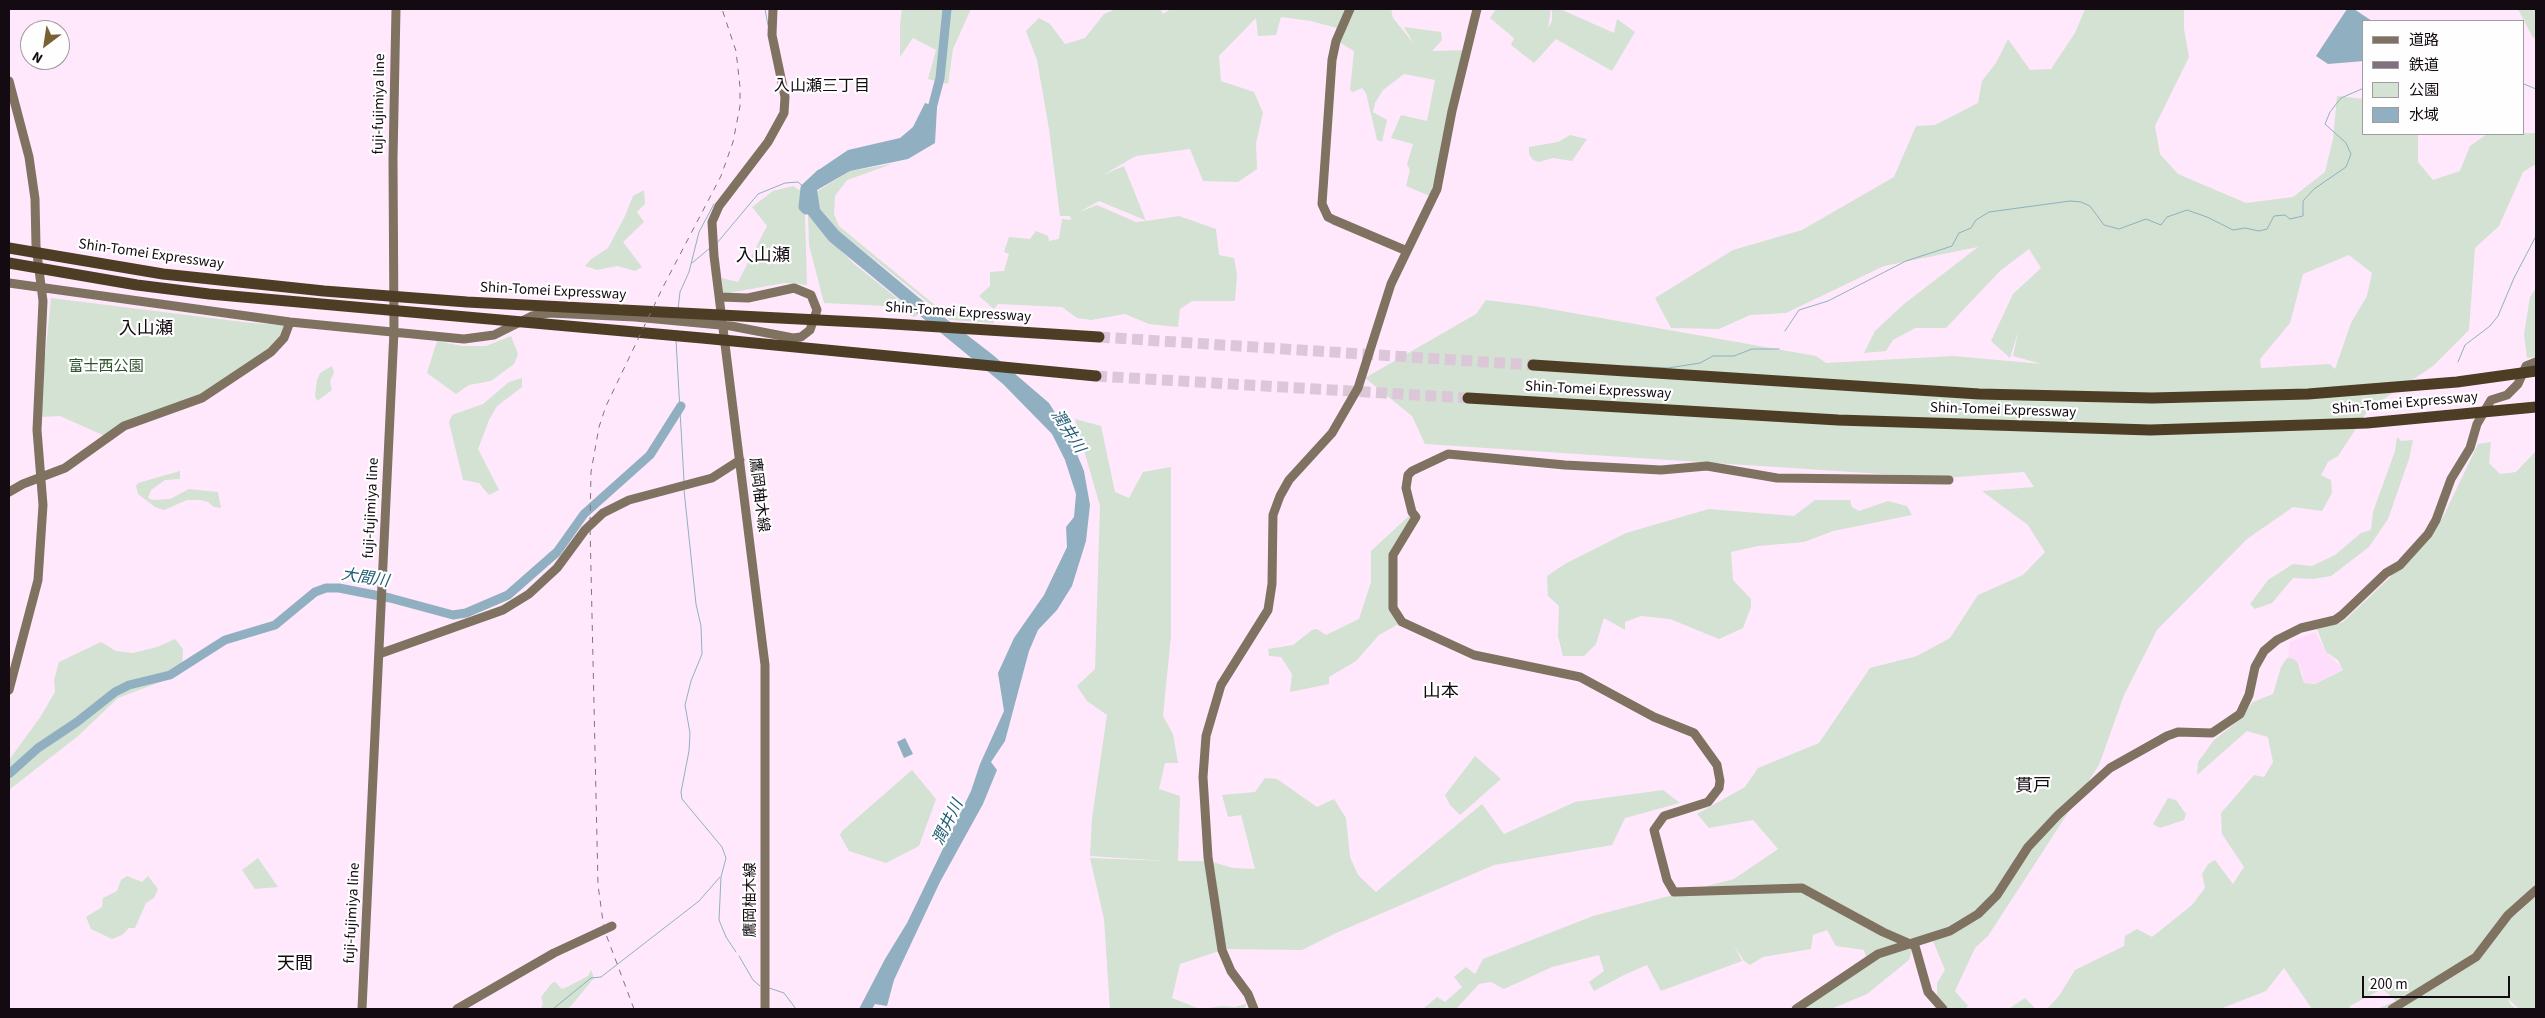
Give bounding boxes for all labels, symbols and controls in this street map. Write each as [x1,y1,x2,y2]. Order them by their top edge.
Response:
north arrow [20,20,70,70]
legend [2362,20,2525,135]
text: 道路 [2409,30,2439,51]
text: N [29,46,47,68]
street label: fuji-fujimiya line [370,53,390,155]
text: 鉄道 [2409,55,2439,76]
district label: 入山瀬三丁目 [774,77,870,97]
text: 公園 [2409,80,2439,101]
text: 水域 [2409,105,2439,126]
street label: Shin-Tomei Expressway [77,236,225,274]
district label: 入山瀬 [736,246,790,268]
street label: Shin-Tomei Expressway [479,279,627,305]
street label: Shin-Tomei Expressway [884,299,1032,327]
district label: 入山瀬 [119,319,173,341]
park label: 富士西公園 [69,359,143,377]
street label: Shin-Tomei Expressway [1524,378,1672,404]
street label: Shin-Tomei Expressway [2331,389,2479,419]
street label: Shin-Tomei Expressway [1929,399,2077,423]
water label: 潤井川 [1046,407,1088,457]
street label: fuji-fujimiya line [360,457,384,559]
street label: 鷹岡柚木線 [744,457,772,533]
water label: 大間川 [340,566,390,592]
district label: 山本 [1423,682,1459,704]
district label: 貫戸 [2015,776,2051,798]
water label: 潤井川 [930,797,968,849]
street label: fuji-fujimiya line [341,862,365,964]
street label: 鷹岡柚木線 [743,863,761,937]
district label: 天間 [277,954,313,976]
scale bar [2365,966,2512,998]
text: 200 m [2370,974,2408,995]

